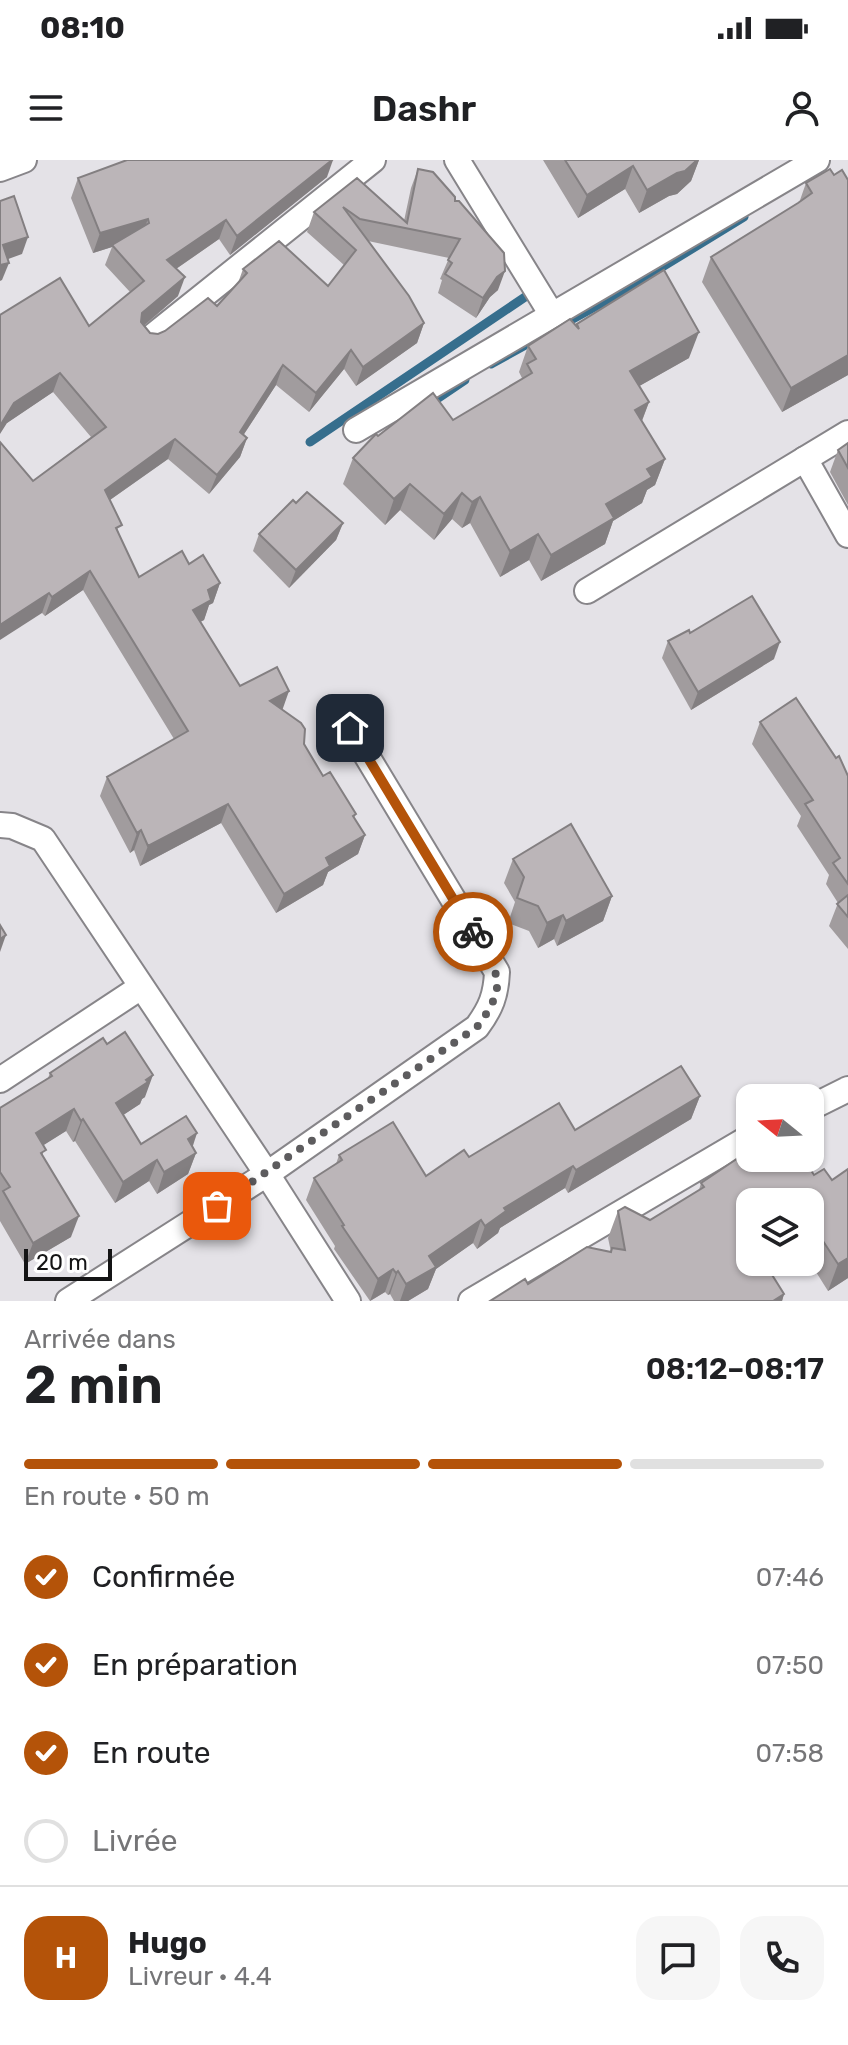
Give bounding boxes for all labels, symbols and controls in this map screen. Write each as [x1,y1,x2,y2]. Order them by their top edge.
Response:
text: 08:10 [40,10,125,46]
icon: menu [24,86,68,130]
icon: person [780,86,824,130]
text: Dashr [372,87,476,130]
pin [316,694,384,762]
icon: home [328,706,372,750]
courier [433,892,513,972]
icon: bike [451,910,495,954]
north arrow [736,1084,824,1172]
map controls [736,1084,824,1276]
pin [183,1172,251,1240]
icon: bag [195,1184,239,1228]
button: layers [736,1188,824,1276]
scale bar [24,1245,112,1281]
text: 20 m [36,1249,88,1276]
text: Arrivée dans [24,1324,176,1355]
text: 08:12–08:17 [646,1351,824,1387]
text: 2 min [24,1354,163,1416]
text: En route · 50 m [24,1481,210,1512]
icon: check [24,1555,68,1599]
text: Confirmée [92,1559,235,1595]
text: 07:46 [756,1562,824,1593]
icon: check [24,1643,68,1687]
text: En préparation [92,1647,298,1683]
text: 07:50 [756,1650,824,1681]
icon: check [24,1731,68,1775]
text: En route [92,1735,211,1771]
text: 07:58 [756,1738,824,1769]
text: Livrée [92,1823,177,1859]
button: chat [636,1916,720,2000]
button: phone [740,1916,824,2000]
text: Hugo [128,1925,207,1961]
text: H [55,1940,77,1976]
text: Livreur · 4.4 [128,1961,272,1992]

